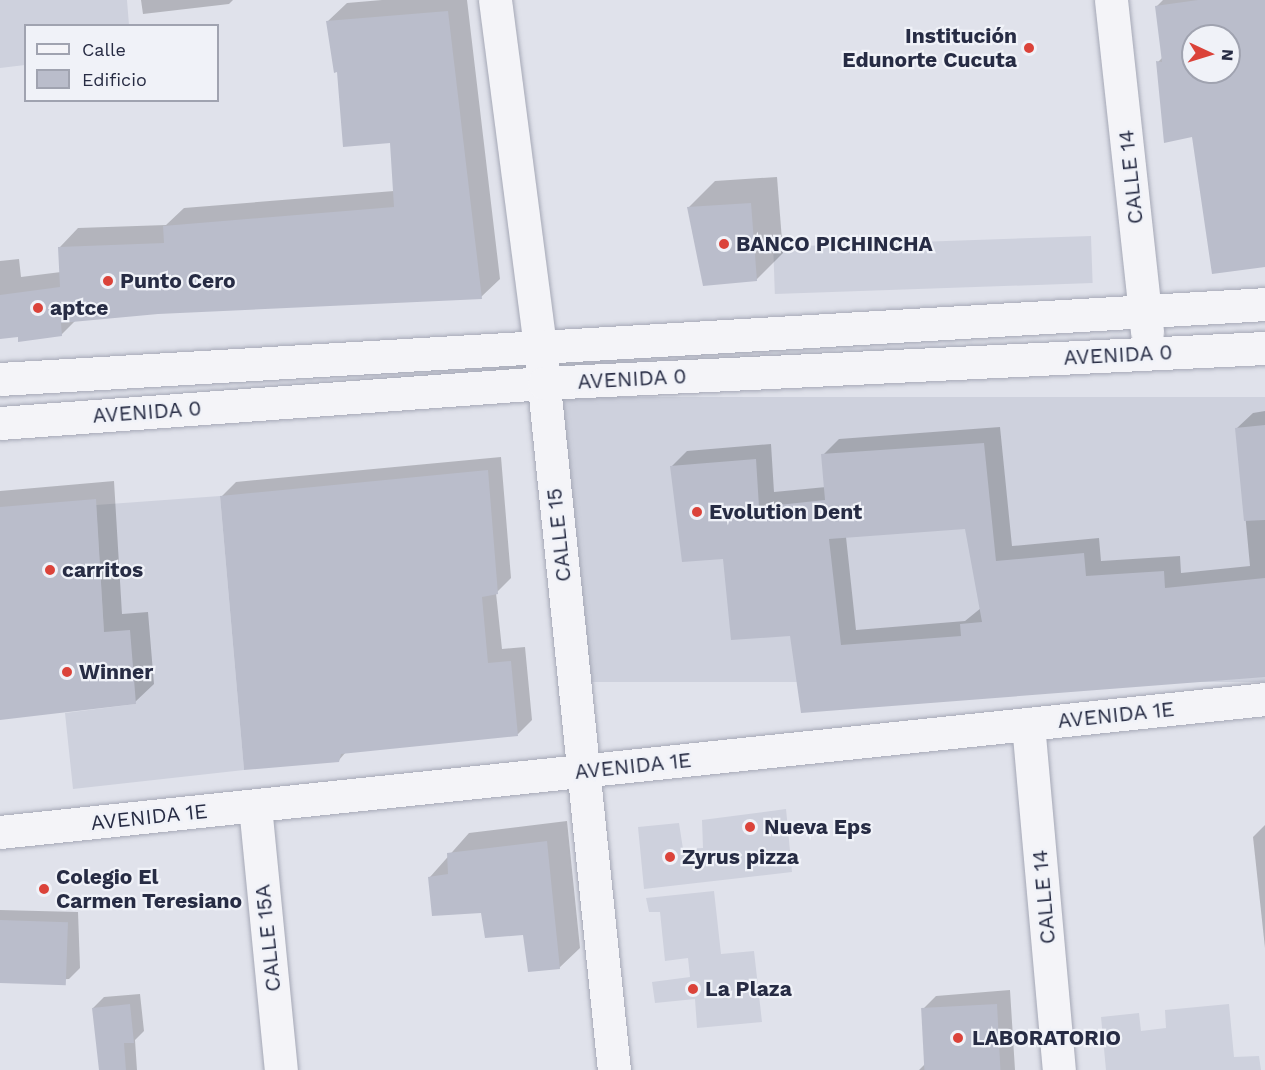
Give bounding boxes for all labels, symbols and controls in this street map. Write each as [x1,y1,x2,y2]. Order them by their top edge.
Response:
place label: Institución Edunorte Cucuta [842,23,1017,73]
legend [24,24,219,102]
north arrow [1181,24,1241,84]
text: Calle [82,39,126,60]
marker: Institución Edunorte Cucuta [1022,41,1036,55]
text: N [1218,49,1237,62]
text: Edificio [82,69,147,90]
street label: CALLE 14 [1114,128,1148,226]
place label: BANCO PICHINCHA [736,231,933,257]
marker: BANCO PICHINCHA [717,237,731,251]
place label: Punto Cero [120,268,236,294]
marker: Punto Cero [101,274,115,288]
place label: aptce [50,295,108,321]
marker: aptce [31,301,45,315]
street label: AVENIDA 0 [1062,340,1174,370]
street label: AVENIDA 0 [576,364,688,394]
street label: AVENIDA 0 [91,396,203,428]
street label: CALLE 15 [542,487,576,583]
place label: Evolution Dent [709,499,862,525]
marker: Evolution Dent [690,505,704,519]
place label: carritos [62,557,143,583]
marker: carritos [43,563,57,577]
place label: Winner [79,659,153,685]
marker: Winner [60,665,74,679]
street label: AVENIDA 1E [1056,696,1176,734]
street label: AVENIDA 1E [573,747,693,785]
street label: AVENIDA 1E [89,798,209,836]
place label: Nueva Eps [764,814,872,840]
marker: Nueva Eps [741,818,759,836]
place label: Zyrus pizza [682,844,799,870]
street label: CALLE 14 [1027,849,1061,945]
marker: Zyrus pizza [663,850,677,864]
place label: Colegio El Carmen Teresiano [56,864,242,914]
marker: Colegio El Carmen Teresiano [37,882,51,896]
street label: CALLE 15A [250,883,286,993]
place label: La Plaza [705,976,792,1002]
marker: La Plaza [686,982,700,996]
place label: LABORATORIO [972,1025,1121,1051]
marker: LABORATORIO [949,1029,967,1047]

